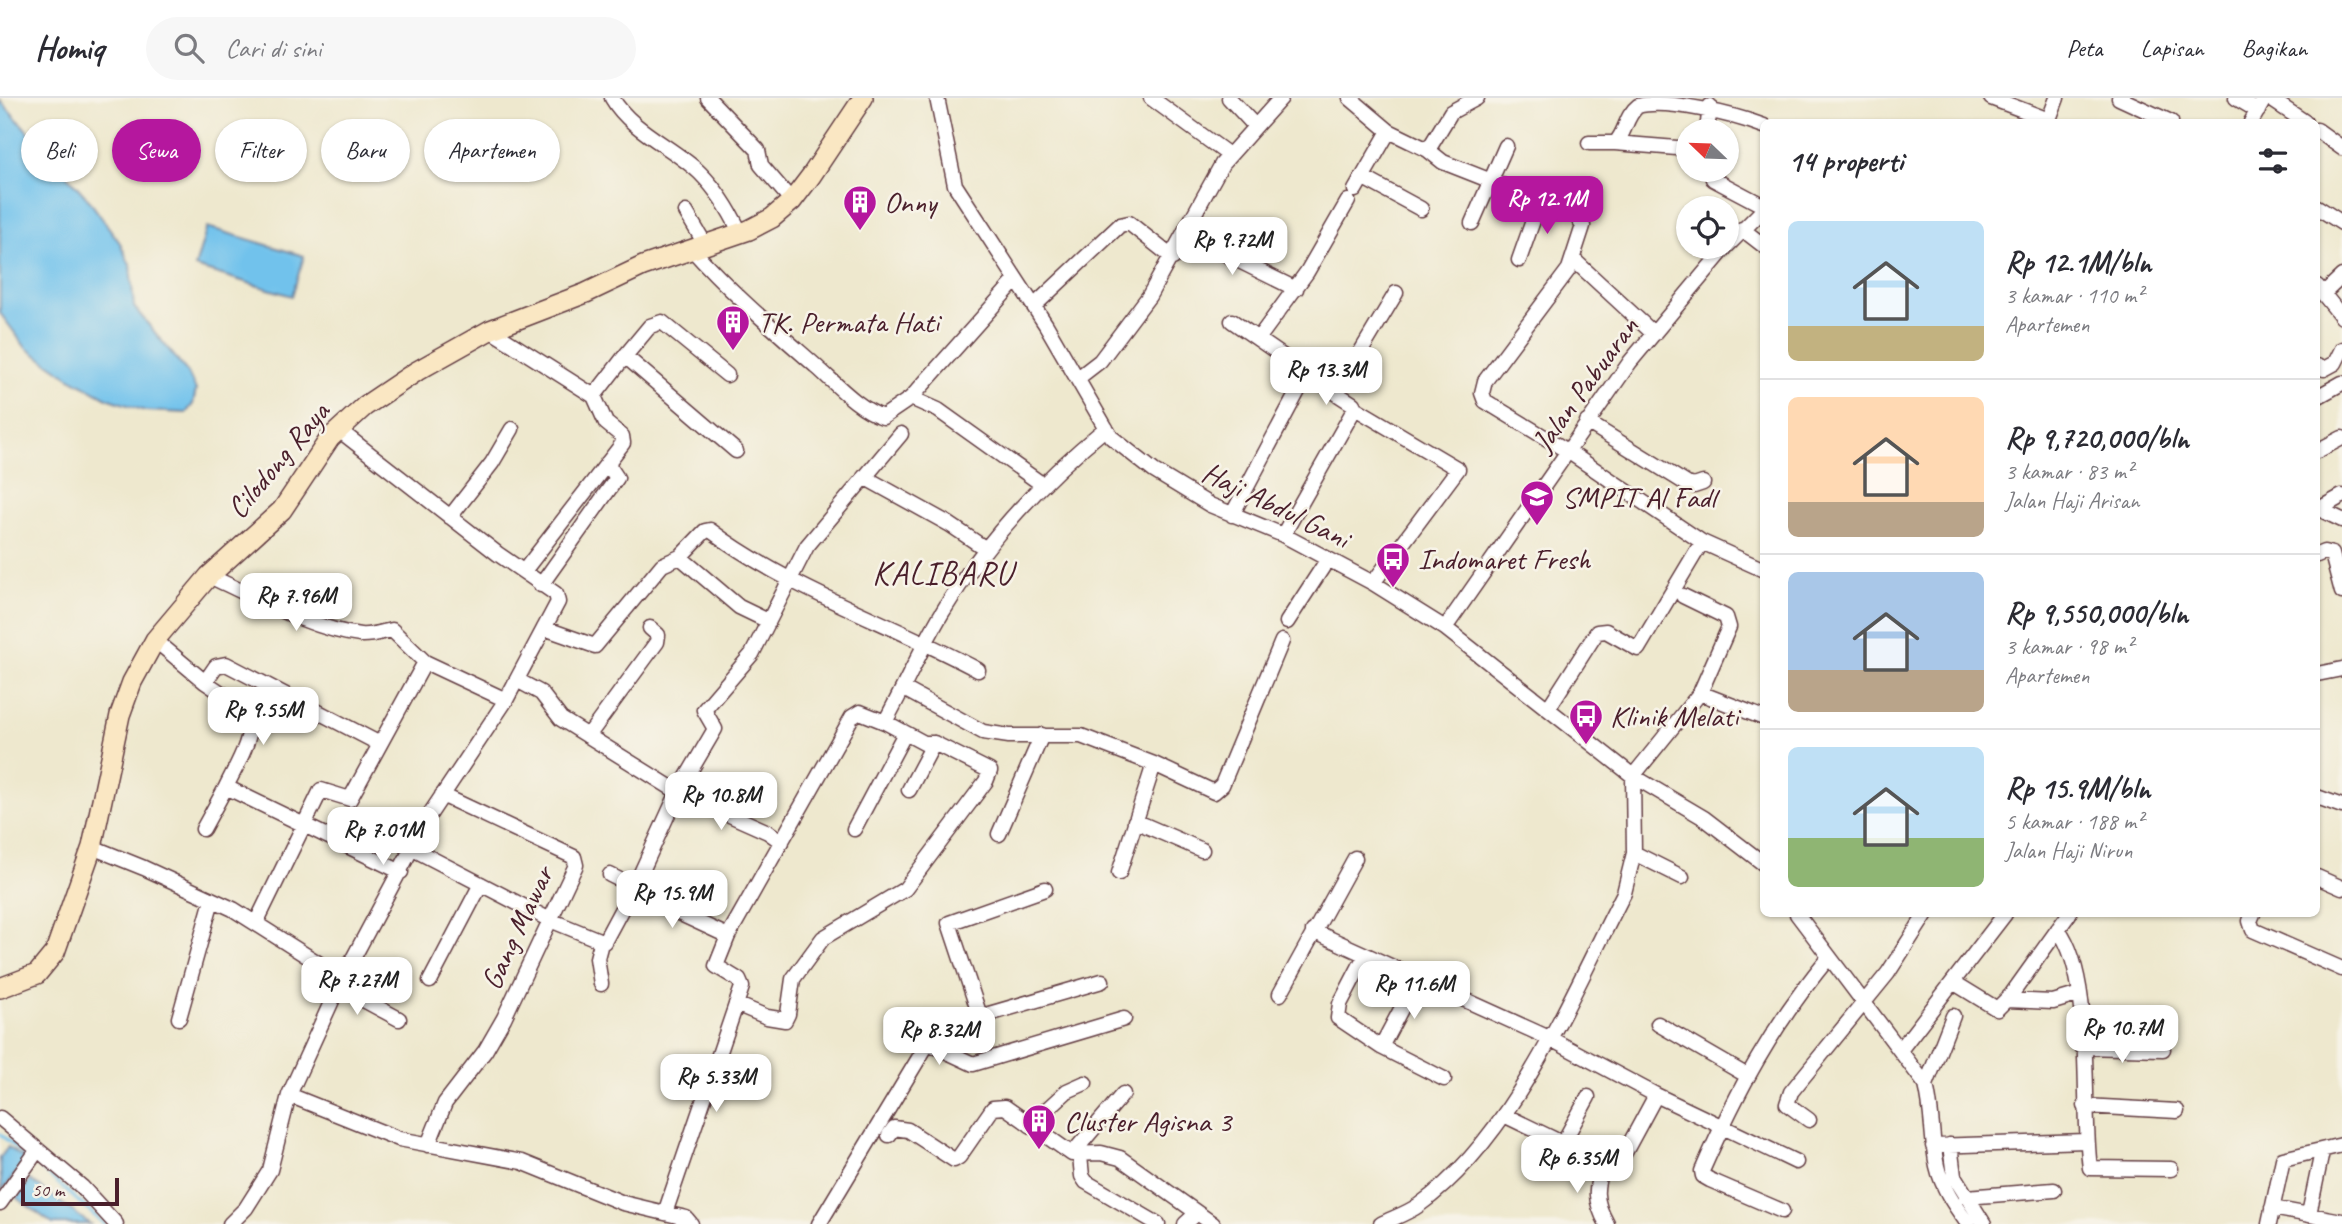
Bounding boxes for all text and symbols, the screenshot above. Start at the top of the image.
search box [146,17,636,80]
text: Homiq [35,27,104,69]
icon: search [170,29,208,67]
text: Cari di sini [226,32,321,65]
text: Peta [2066,33,2103,63]
text: Lapisan [2141,33,2204,63]
text: Bagikan [2242,33,2307,63]
chip: Beli [21,119,98,182]
chip: Sewa [112,119,201,182]
chip: Filter [215,119,307,182]
chip: Baru [321,119,410,182]
chip: Apartemen [424,119,560,182]
north arrow [1676,119,1740,182]
map controls [1676,119,1739,259]
text: 14 properti [1788,142,1903,180]
icon: filters [2254,142,2292,180]
pin: Rp 12.1M [1475,176,1619,236]
building icon: Onny [841,183,879,232]
place label: Onny [884,183,939,221]
text: Rp 12.1M [1507,184,1587,213]
button: locate [1676,196,1739,259]
pin: Rp 9.72M [1160,218,1304,277]
text: Rp 9.72M [1192,225,1272,254]
text: Rp 12.1M/bln [2005,243,2151,281]
icon: home [1844,249,1928,333]
text: 3 kamar · 110 m² [2005,281,2143,310]
building icon: TK. Permata Hati [714,303,752,352]
place label: TK. Permata Hati [758,303,942,341]
street label: Jalan Pabuaran [1522,309,1647,461]
text: Apartemen [2005,310,2089,339]
pin: Rp 13.3M [1254,348,1398,407]
text: Rp 13.3M [1286,355,1366,384]
street label: Cilodong Raya [218,393,339,526]
text: Rp 9,720,000/bln [2005,419,2189,457]
icon: home [1844,425,1928,509]
street label: Haji Abdul Gani [1196,453,1359,558]
text: 3 kamar · 83 m² [2005,457,2133,486]
school or university icon: SMPIT Al Fadl [1518,478,1556,527]
place label: SMPIT Al Fadl [1562,478,1720,516]
text: Jalan Haji Arisan [2005,486,2139,515]
bus stop icon: Indomaret Fresh [1374,540,1412,589]
place label: Indomaret Fresh [1418,540,1592,578]
district label: KALIBARU [872,552,1018,594]
pin: Rp 7.96M [224,574,368,633]
text: Rp 7.96M [256,581,336,610]
text: Rp 9,550,000/bln [2005,594,2188,632]
icon: home [1844,600,1928,684]
text: 3 kamar · 98 m² [2005,632,2133,661]
text: Apartemen [2005,661,2089,690]
pin: Rp 9.55M [191,688,335,747]
text: Rp 9.55M [224,695,302,724]
bus stop icon: Klinik Melati [1567,697,1605,746]
place label: Klinik Melati [1610,697,1742,735]
text: Rp 15.9M/bln [2005,769,2150,807]
pin: Rp 10.8M [649,772,793,832]
icon: home [1844,775,1928,859]
text: Rp 10.8M [681,780,761,809]
text: 5 kamar · 188 m² [2005,807,2143,836]
pin: Rp 7.01M [311,808,455,867]
text: Rp 7.01M [343,815,423,844]
text: Jalan Haji Nirun [2005,836,2132,865]
street label: Gang Mawar [472,858,563,996]
pin: Rp 15.9M [600,870,744,930]
text: Rp 15.9M [633,878,711,907]
pin: Rp 7.27M [285,958,429,1017]
pin: Rp 11.6M [1342,962,1486,1021]
text: Rp 7.27M [317,965,397,994]
text: Rp 11.6M [1374,969,1454,998]
pin: Rp 10.7M [2050,1006,2194,1065]
pin: Rp 8.32M [867,1007,1011,1067]
text: Rp 10.7M [2082,1013,2162,1042]
text: Rp 8.32M [899,1015,979,1044]
pin: Rp 5.33M [644,1054,788,1114]
text: Rp 5.33M [676,1062,756,1091]
building icon: Cluster Agisna 3 [1020,1102,1058,1151]
place label: Cluster Agisna 3 [1064,1102,1234,1140]
pin: Rp 6.35M [1505,1136,1649,1195]
text: Rp 6.35M [1537,1143,1617,1172]
scale bar [21,1175,119,1207]
text: 50 m [32,1178,64,1202]

